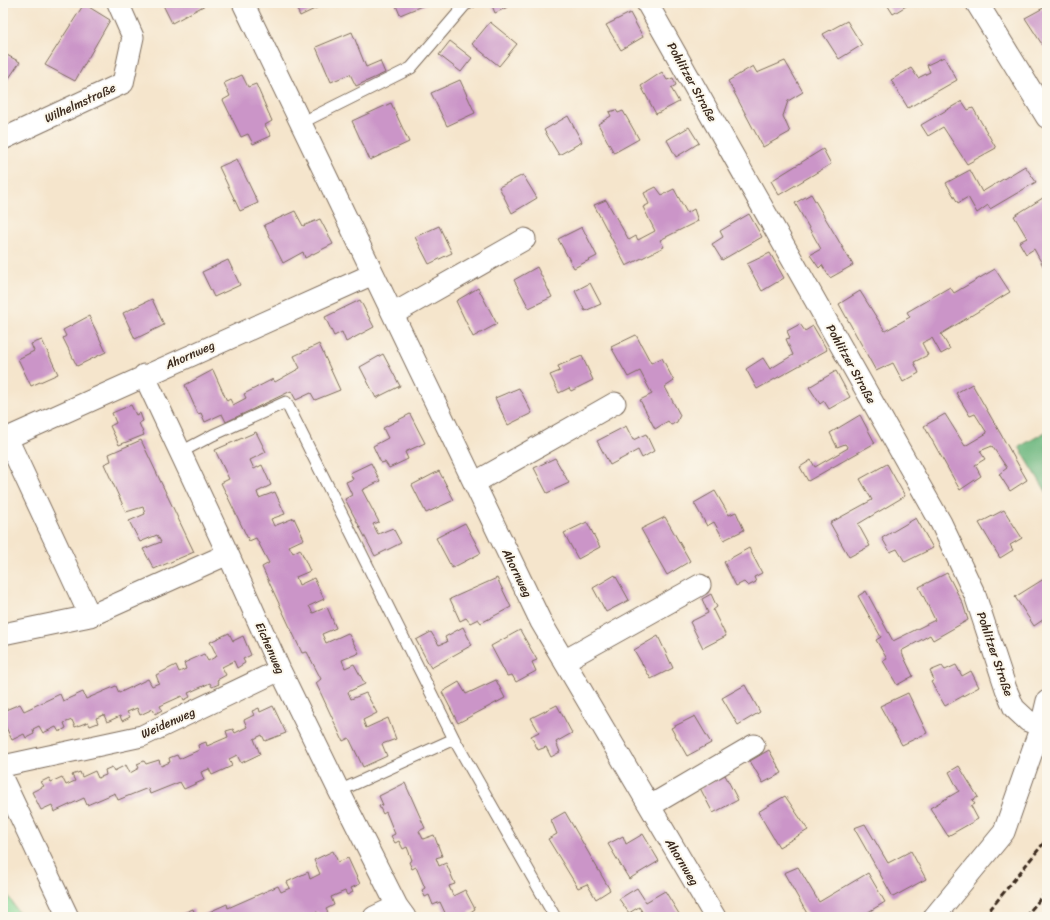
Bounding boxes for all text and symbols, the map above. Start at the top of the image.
street label: Pohlitzer Straße [661,38,723,126]
street label: Wilhelmstraße [41,77,119,129]
street label: Pohlitzer Straße [820,320,882,408]
street label: Ahornweg [161,334,218,376]
street label: Ahornweg [495,544,538,601]
street label: Pohlitzer Straße [970,609,1020,699]
street label: Eichenweg [249,618,291,678]
street label: Weidenweg [137,701,199,745]
street label: Ahornweg [659,833,705,890]

